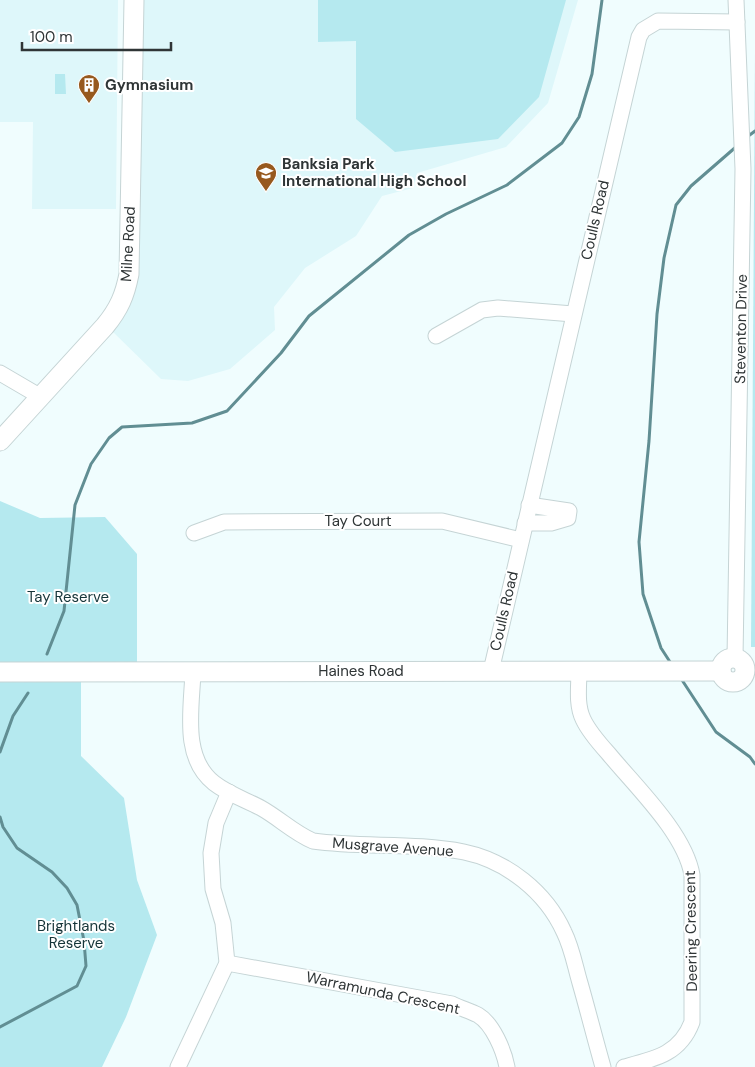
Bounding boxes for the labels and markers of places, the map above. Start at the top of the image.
building icon: Gymnasium [77,73,101,104]
place label: Gymnasium [105,75,193,95]
place label: Banksia Park International High School [282,154,466,191]
school or university icon: Banksia Park International High School [254,161,278,192]

